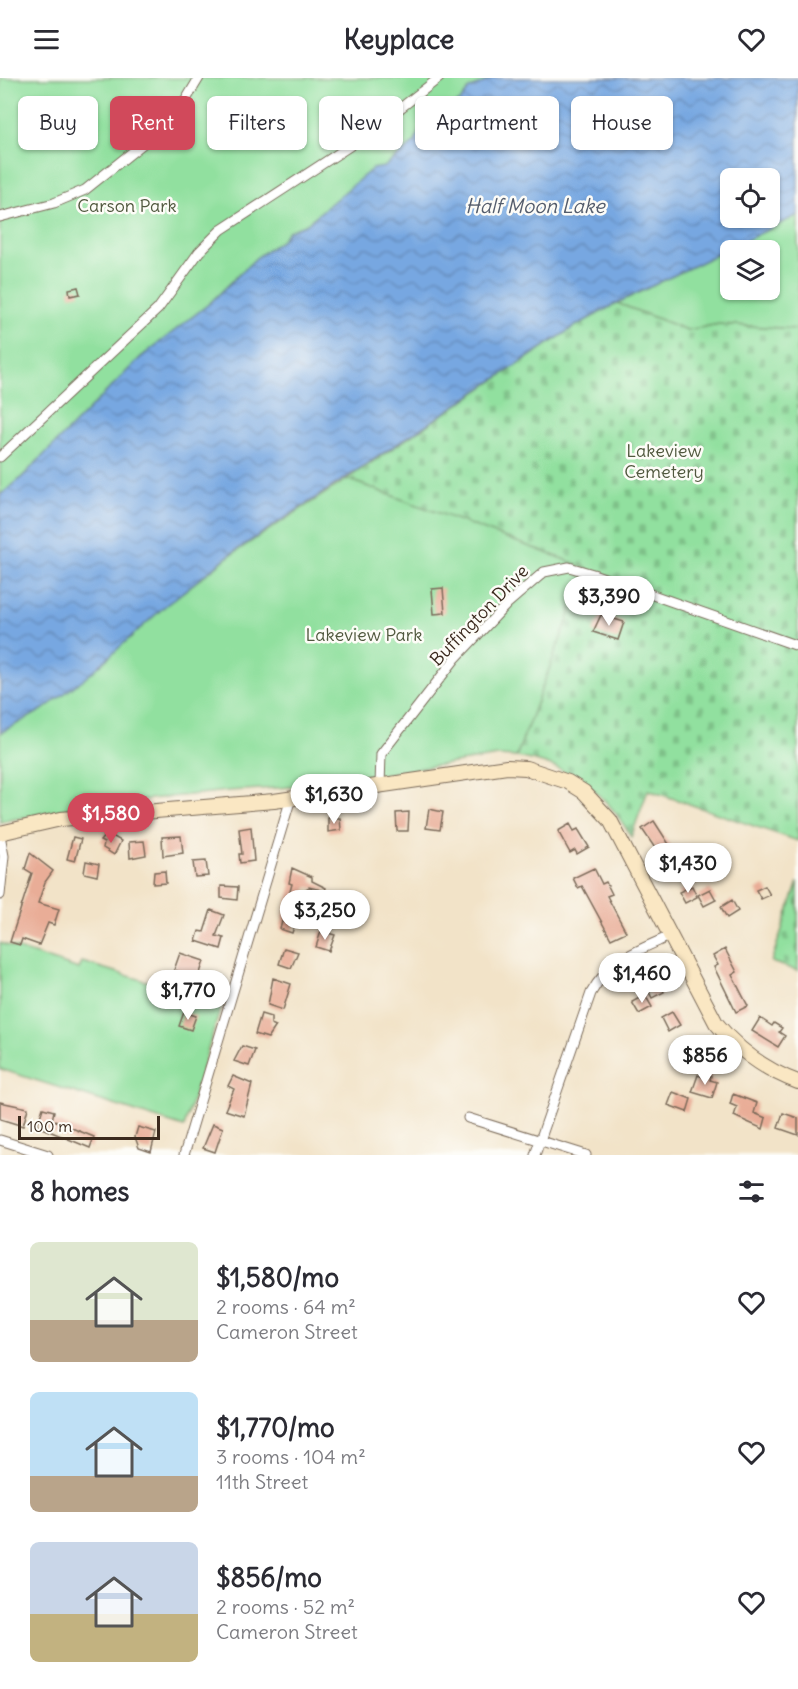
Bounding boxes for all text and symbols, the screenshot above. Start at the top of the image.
text: Keyplace [344,22,454,56]
icon: menu [30,23,63,56]
icon: heart [735,23,768,56]
chip: Buy [18,96,98,150]
chip: Rent [110,96,195,150]
chip: Filters [207,96,307,150]
chip: New [319,96,403,150]
chip: Apartment [415,96,559,150]
chip: House [571,96,673,150]
map controls [720,168,780,300]
button: locate [720,168,780,228]
water label: Half Moon Lake [465,193,606,218]
park label: Carson Park [77,194,177,217]
button: layers [720,240,780,300]
park label: Lakeview Cemetery [624,439,704,483]
street label: Buffington Drive [425,560,533,670]
pin: $3,390 [560,576,658,627]
text: $3,390 [578,583,640,608]
park label: Lakeview Park [306,623,422,646]
pin: $1,630 [285,774,383,825]
text: $1,630 [305,781,363,806]
pin: $1,580 [62,793,160,844]
text: $1,580 [81,800,141,825]
pin: $1,430 [639,843,737,894]
text: $1,430 [659,850,717,875]
pin: $3,250 [276,890,374,941]
text: $3,250 [294,897,356,922]
pin: $1,460 [593,953,691,1004]
text: $1,460 [613,960,671,985]
pin: $1,770 [139,970,237,1021]
text: $1,770 [160,977,216,1002]
pin: $856 [669,1035,741,1086]
text: $856 [682,1042,728,1067]
scale bar [18,1113,160,1140]
text: 100 m [27,1116,72,1136]
text: 8 homes [30,1175,129,1208]
icon: filters [735,1175,768,1208]
text: $1,580/mo [216,1261,339,1294]
icon: home [78,1266,150,1338]
icon: heart [735,1286,768,1319]
text: 2 rooms · 64 m² [216,1294,356,1319]
text: Cameron Street [216,1319,358,1344]
text: $1,770/mo [216,1411,335,1444]
icon: home [78,1416,150,1488]
icon: heart [735,1436,768,1469]
text: 3 rooms · 104 m² [216,1444,366,1469]
text: 11th Street [216,1469,308,1494]
text: $856/mo [216,1561,322,1594]
icon: home [78,1566,150,1638]
icon: heart [735,1586,768,1619]
text: 2 rooms · 52 m² [216,1594,355,1619]
text: Cameron Street [216,1619,358,1644]

